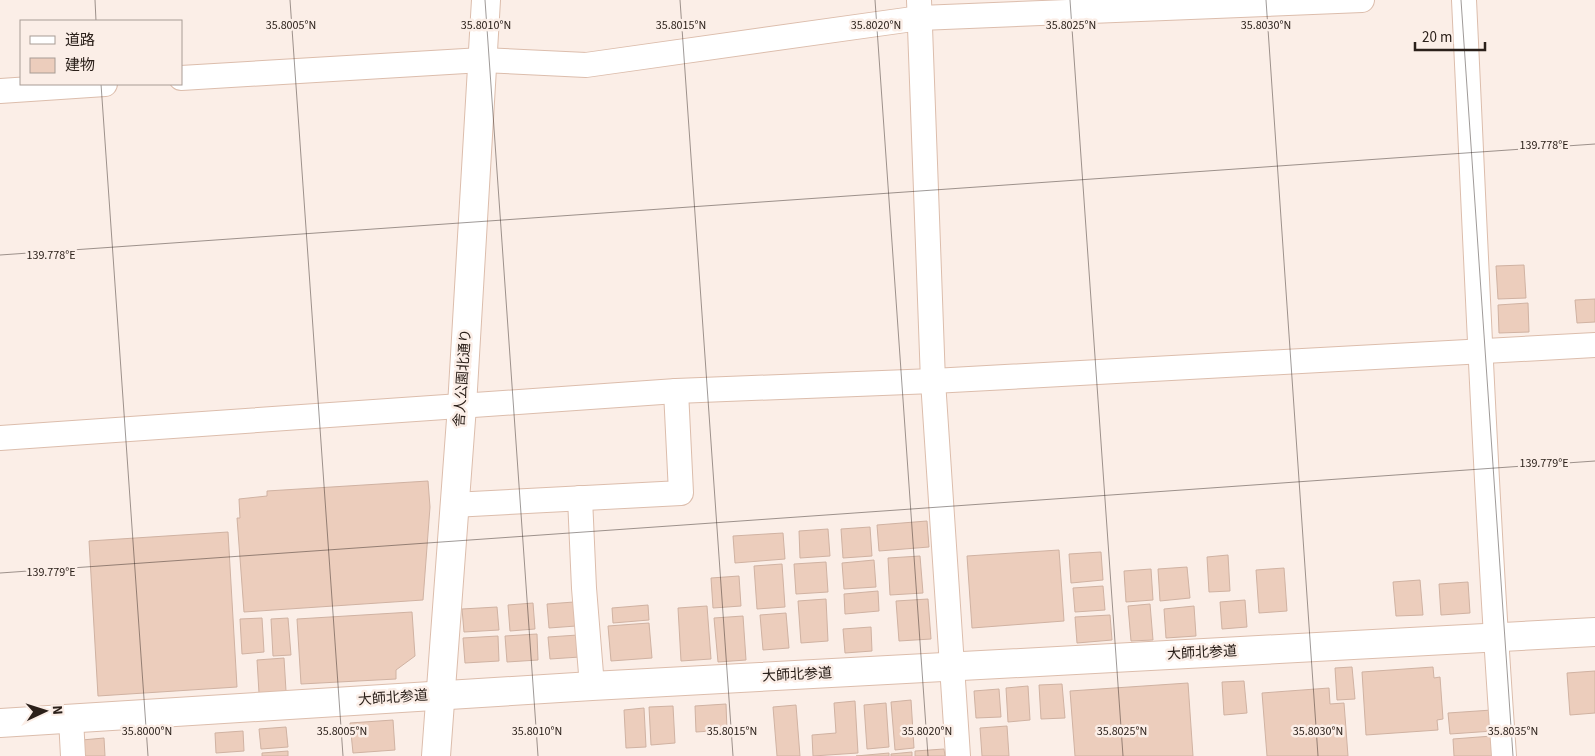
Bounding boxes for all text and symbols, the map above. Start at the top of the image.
text: 35.8005°N [266,17,316,34]
text: 35.8010°N [461,17,511,34]
text: 35.8015°N [656,17,706,34]
text: 35.8020°N [851,17,901,34]
text: 35.8025°N [1046,17,1096,34]
text: 35.8030°N [1241,17,1291,34]
legend [20,20,182,85]
scale bar [1415,20,1485,52]
text: 20 m [1422,27,1452,48]
text: 道路 [65,30,95,51]
text: 建物 [65,55,95,76]
text: 139.778°E [1519,137,1569,154]
text: 139.778°E [26,247,76,264]
street label: 舎人公園北通り [450,328,476,428]
text: 139.779°E [1519,455,1569,472]
text: 139.779°E [26,564,76,581]
street label: 大師北参道 [1167,641,1237,665]
street label: 大師北参道 [762,663,832,687]
north arrow [20,686,70,736]
street label: 大師北参道 [357,686,429,710]
text: N [47,705,67,716]
text: 35.8000°N [122,723,172,740]
text: 35.8005°N [317,723,367,740]
text: 35.8010°N [512,723,562,740]
text: 35.8015°N [707,723,757,740]
text: 35.8020°N [902,723,952,740]
text: 35.8025°N [1097,723,1147,740]
text: 35.8030°N [1293,723,1343,740]
text: 35.8035°N [1488,723,1538,740]

